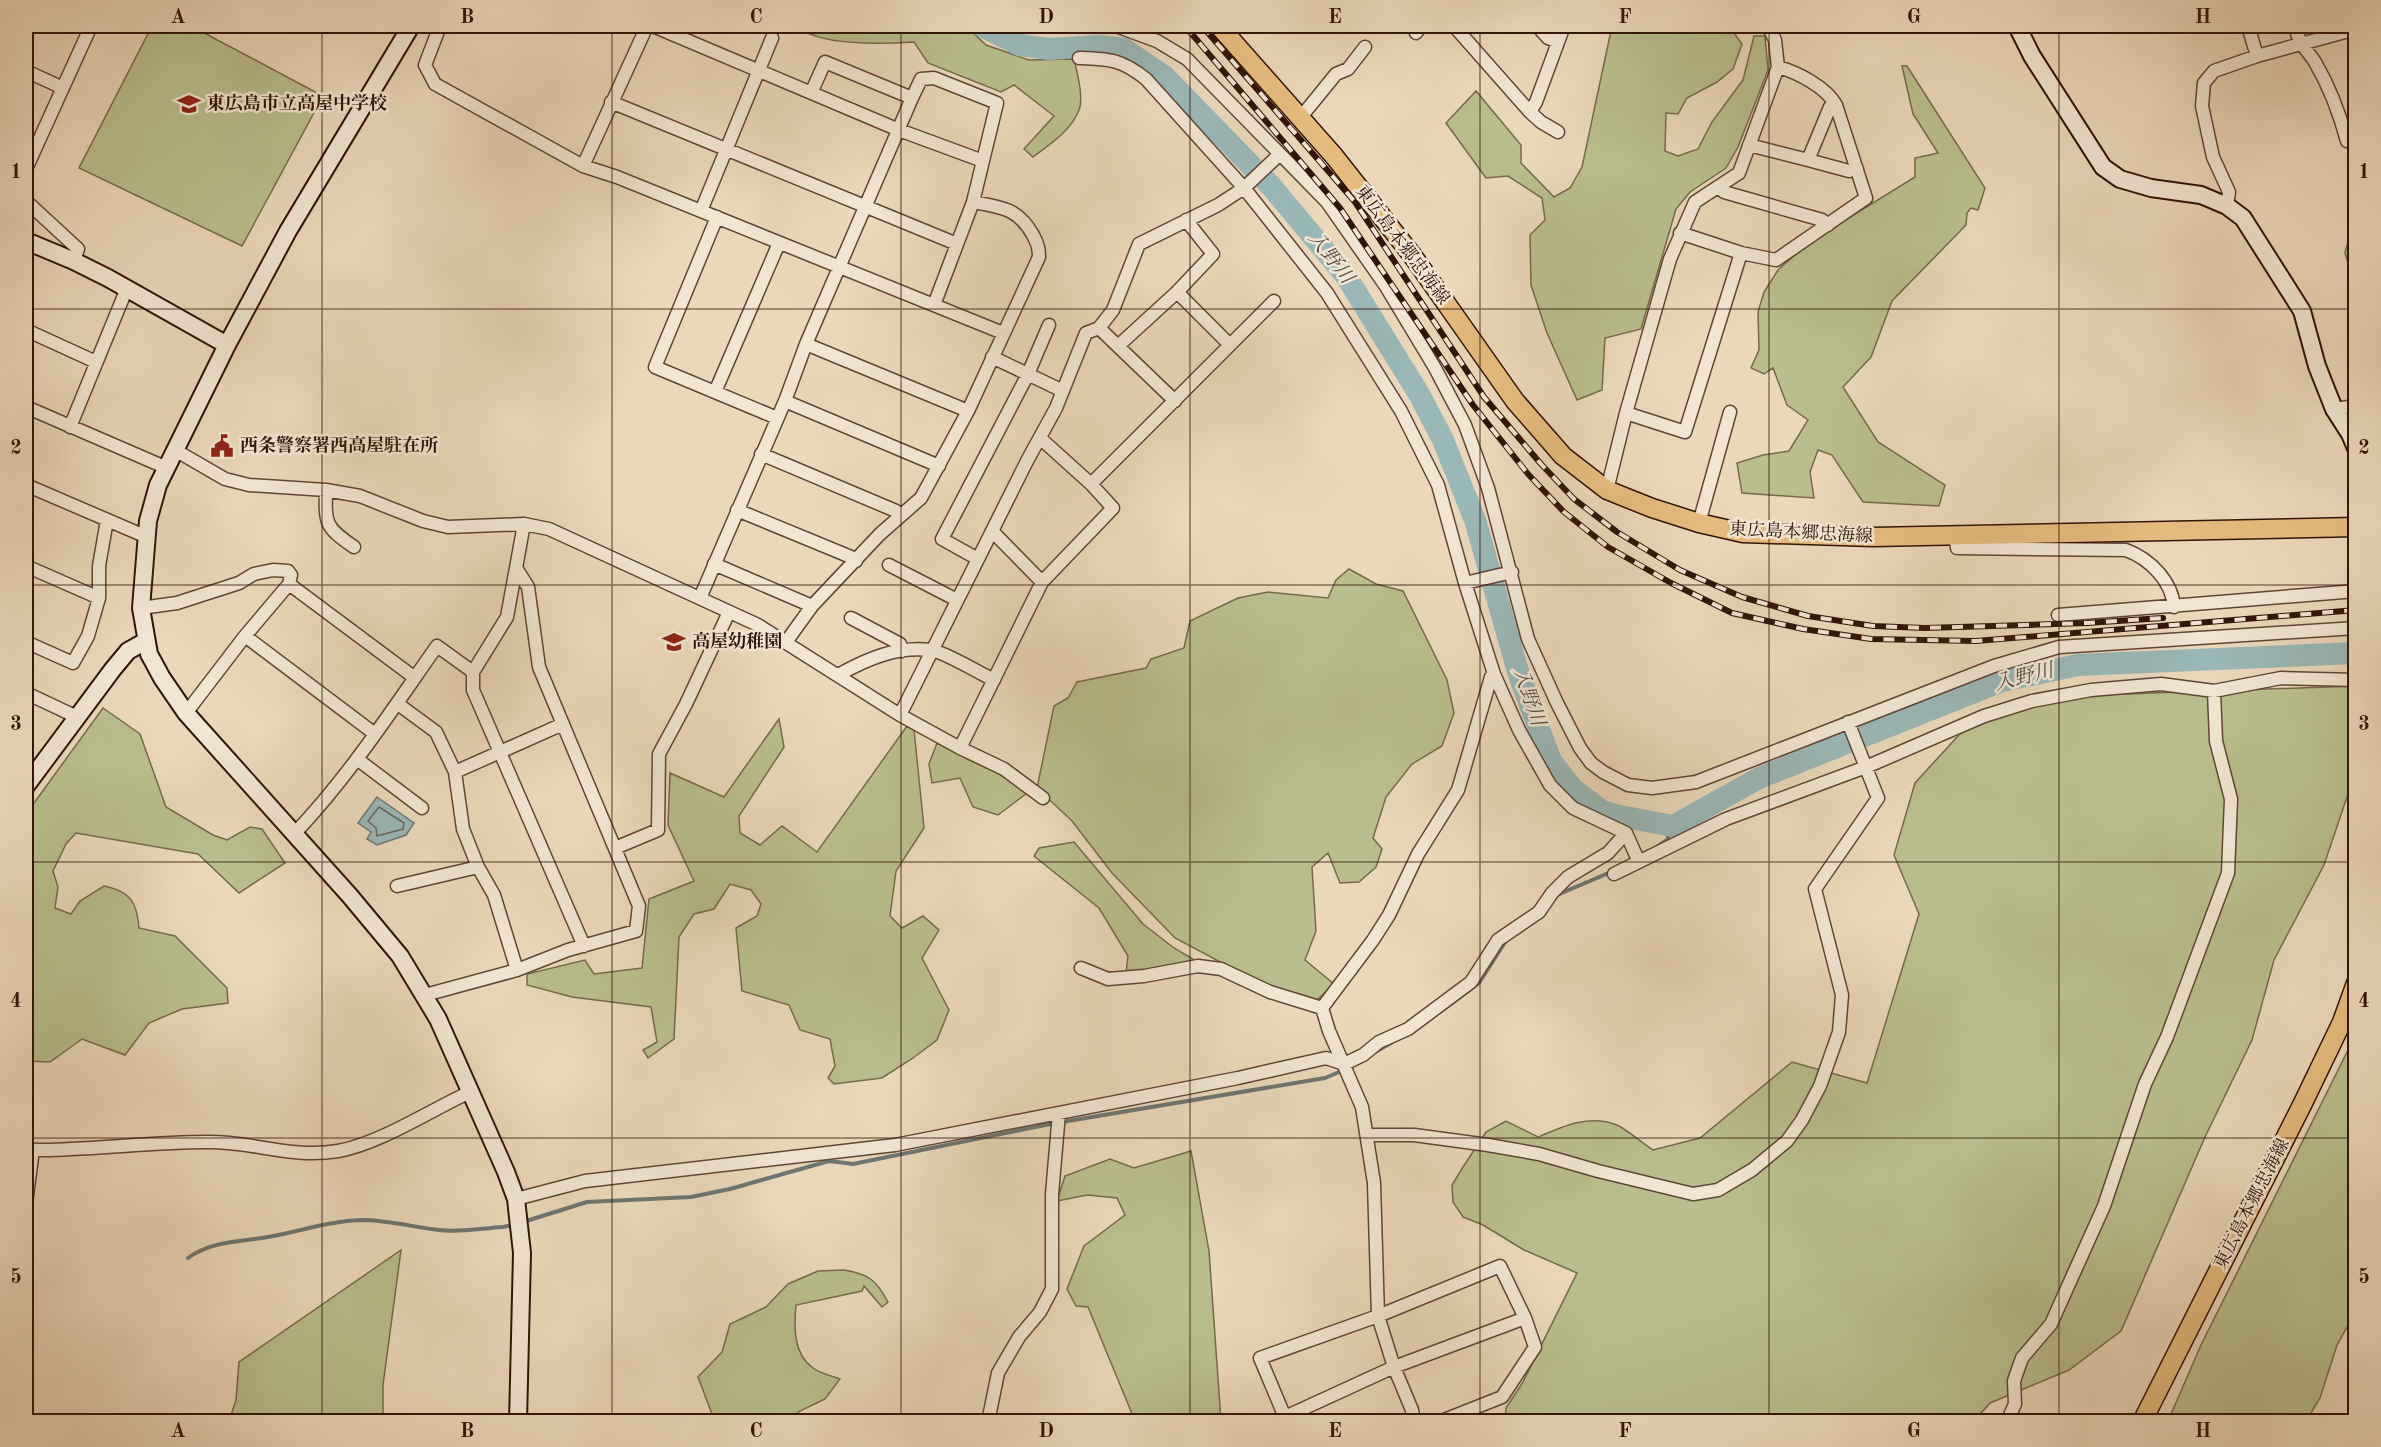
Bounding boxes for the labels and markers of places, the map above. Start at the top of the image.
school or university icon: 東広島市立高屋中学校 [176,91,202,117]
place label: 東広島市立高屋中学校 [207,93,387,113]
public building icon: 西条警察署西高屋駐在所 [209,433,235,459]
place label: 西条警察署西高屋駐在所 [240,435,438,455]
school or university icon: 高屋幼稚園 [661,629,687,655]
place label: 高屋幼稚園 [692,631,782,651]

